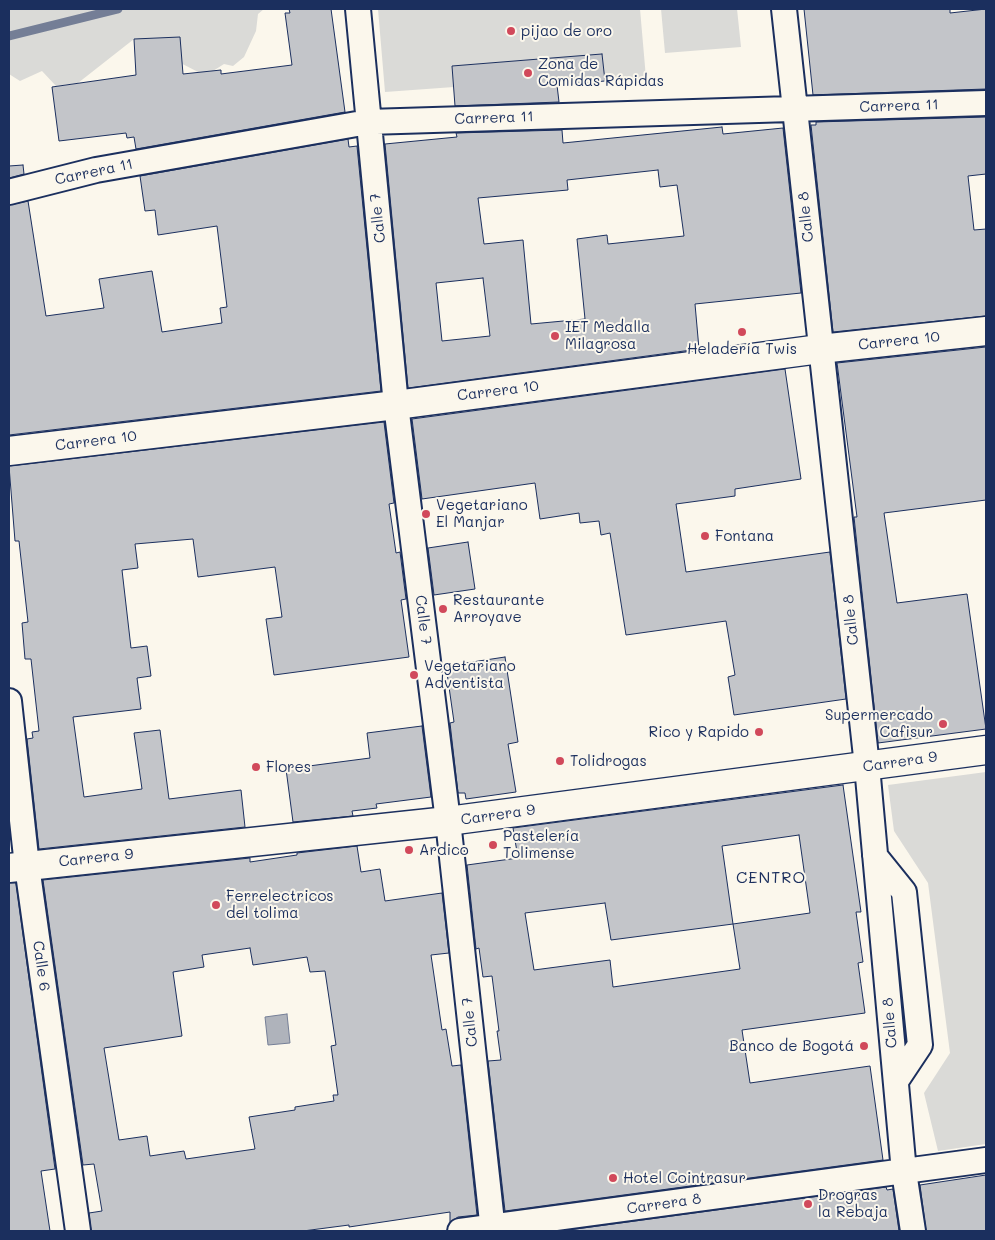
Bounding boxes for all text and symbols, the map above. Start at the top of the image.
place label: pijao de oro [521,22,612,40]
marker: pijao de oro [505,25,517,37]
place label: Zona de Comidas Rápidas [538,55,664,90]
marker: Zona de Comidas Rápidas [522,67,534,79]
street label: Carrera 11 [859,96,939,116]
street label: Carrera 11 [454,108,534,128]
street label: Carrera 11 [53,155,135,189]
street label: Calle 8 [794,191,818,243]
street label: Calle 7 [366,192,390,244]
place label: IET Medalla Milagrosa [565,318,650,353]
marker: Heladería Twis [736,326,748,338]
street label: Carrera 10 [857,328,941,354]
marker: IET Medalla Milagrosa [549,330,561,342]
place label: Heladería Twis [687,340,797,358]
street label: Carrera 10 [456,377,540,405]
street label: Carrera 10 [54,427,138,455]
place label: Vegetariano El Manjar [436,496,528,531]
marker: Vegetariano El Manjar [420,508,432,520]
place label: Fontana [715,527,774,545]
marker: Fontana [699,530,711,542]
place label: Restaurante Arroyave [453,591,544,626]
street label: Calle 7 [411,594,435,646]
street label: Calle 8 [839,594,863,646]
marker: Restaurante Arroyave [437,603,449,615]
place label: Vegetariano Adventista [424,657,516,692]
marker: Vegetariano Adventista [408,669,420,681]
place label: Supermercado Cafisur [825,706,933,741]
marker: Supermercado Cafisur [937,718,949,730]
place label: Rico y Rapido [648,723,749,741]
marker: Rico y Rapido [753,726,765,738]
street label: Carrera 9 [862,748,938,776]
place label: Tolidrogas [570,752,647,770]
marker: Tolidrogas [554,755,566,767]
place label: Flores [266,758,311,776]
marker: Flores [250,761,262,773]
street label: Carrera 9 [460,801,536,829]
place label: Pastelería Tolimense [503,827,579,862]
marker: Pastelería Tolimense [487,839,499,851]
place label: Ardico [419,841,469,859]
marker: Ardico [403,844,415,856]
street label: Carrera 9 [58,845,134,871]
district label: CENTRO [735,868,807,888]
place label: Ferrelectricos del tolima [226,887,334,922]
marker: Ferrelectricos del tolima [210,899,222,911]
street label: Calle 6 [29,940,53,992]
street label: Calle 7 [458,996,482,1048]
street label: Calle 8 [879,997,901,1049]
place label: Banco de Bogotá [729,1037,854,1055]
marker: Banco de Bogotá [858,1040,870,1052]
place label: Hotel Cointrasur [623,1169,746,1187]
marker: Hotel Cointrasur [607,1172,619,1184]
place label: Drogras la Rebaja [818,1186,888,1221]
street label: Carrera 8 [626,1190,702,1218]
marker: Drogras la Rebaja [802,1198,814,1210]

